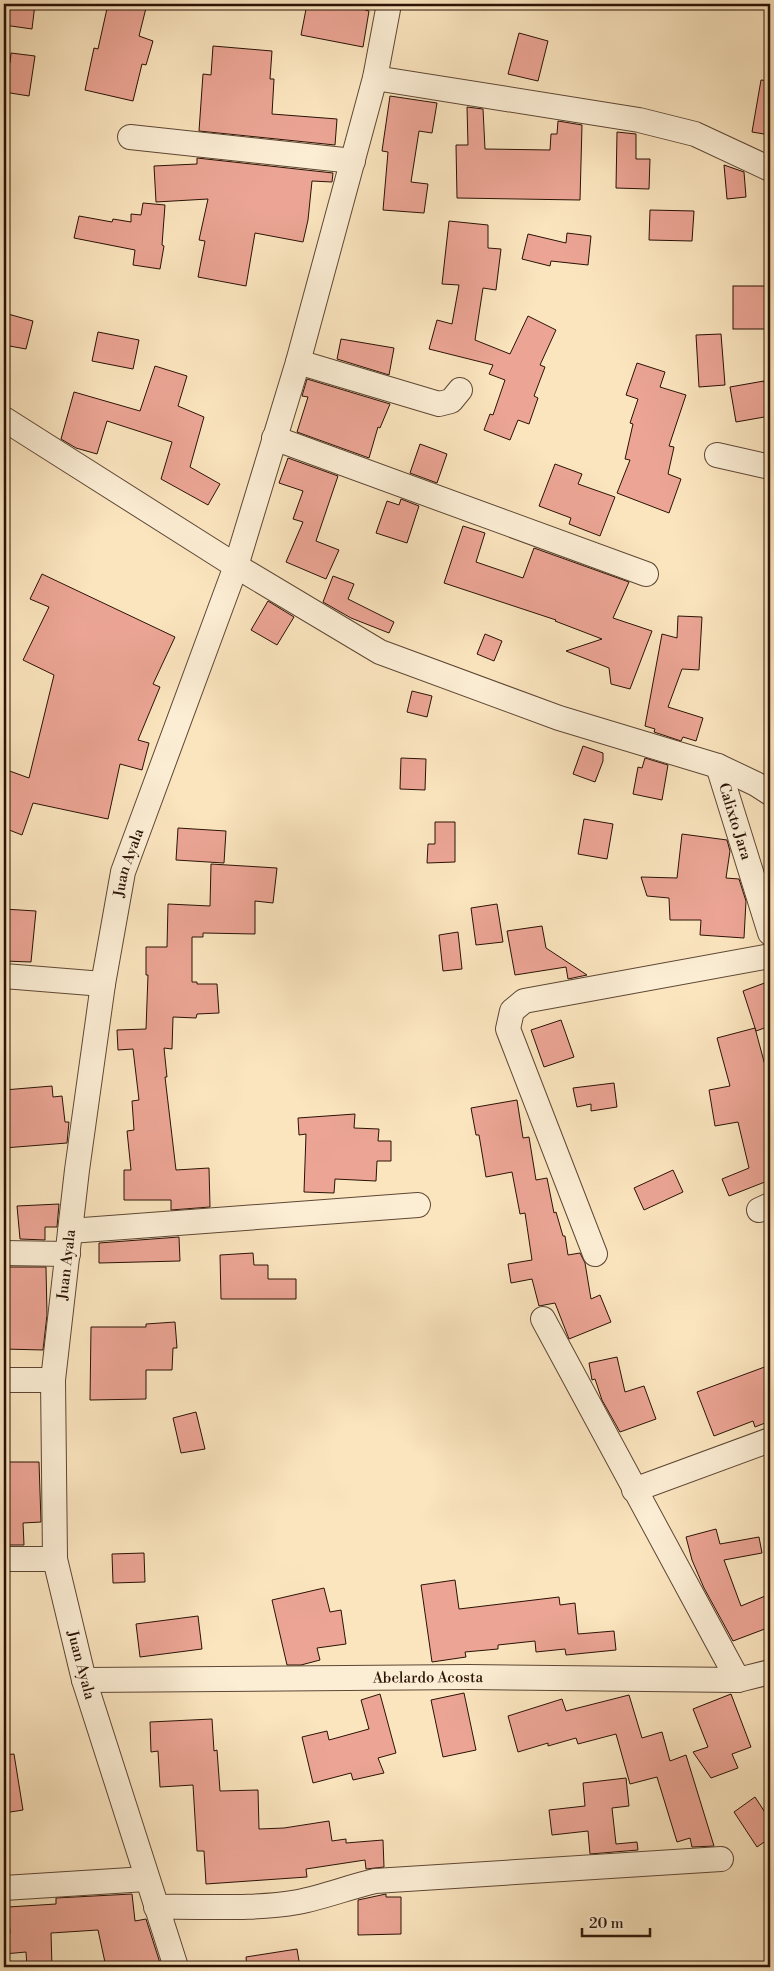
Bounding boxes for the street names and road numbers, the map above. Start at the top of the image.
street label: Calixto Jara [714,781,756,863]
street label: Juan Ayala [109,825,148,900]
street label: Juan Ayala [53,1228,80,1302]
street label: Juan Ayala [62,1627,99,1702]
street label: Abelardo Acosta [372,1667,484,1687]

